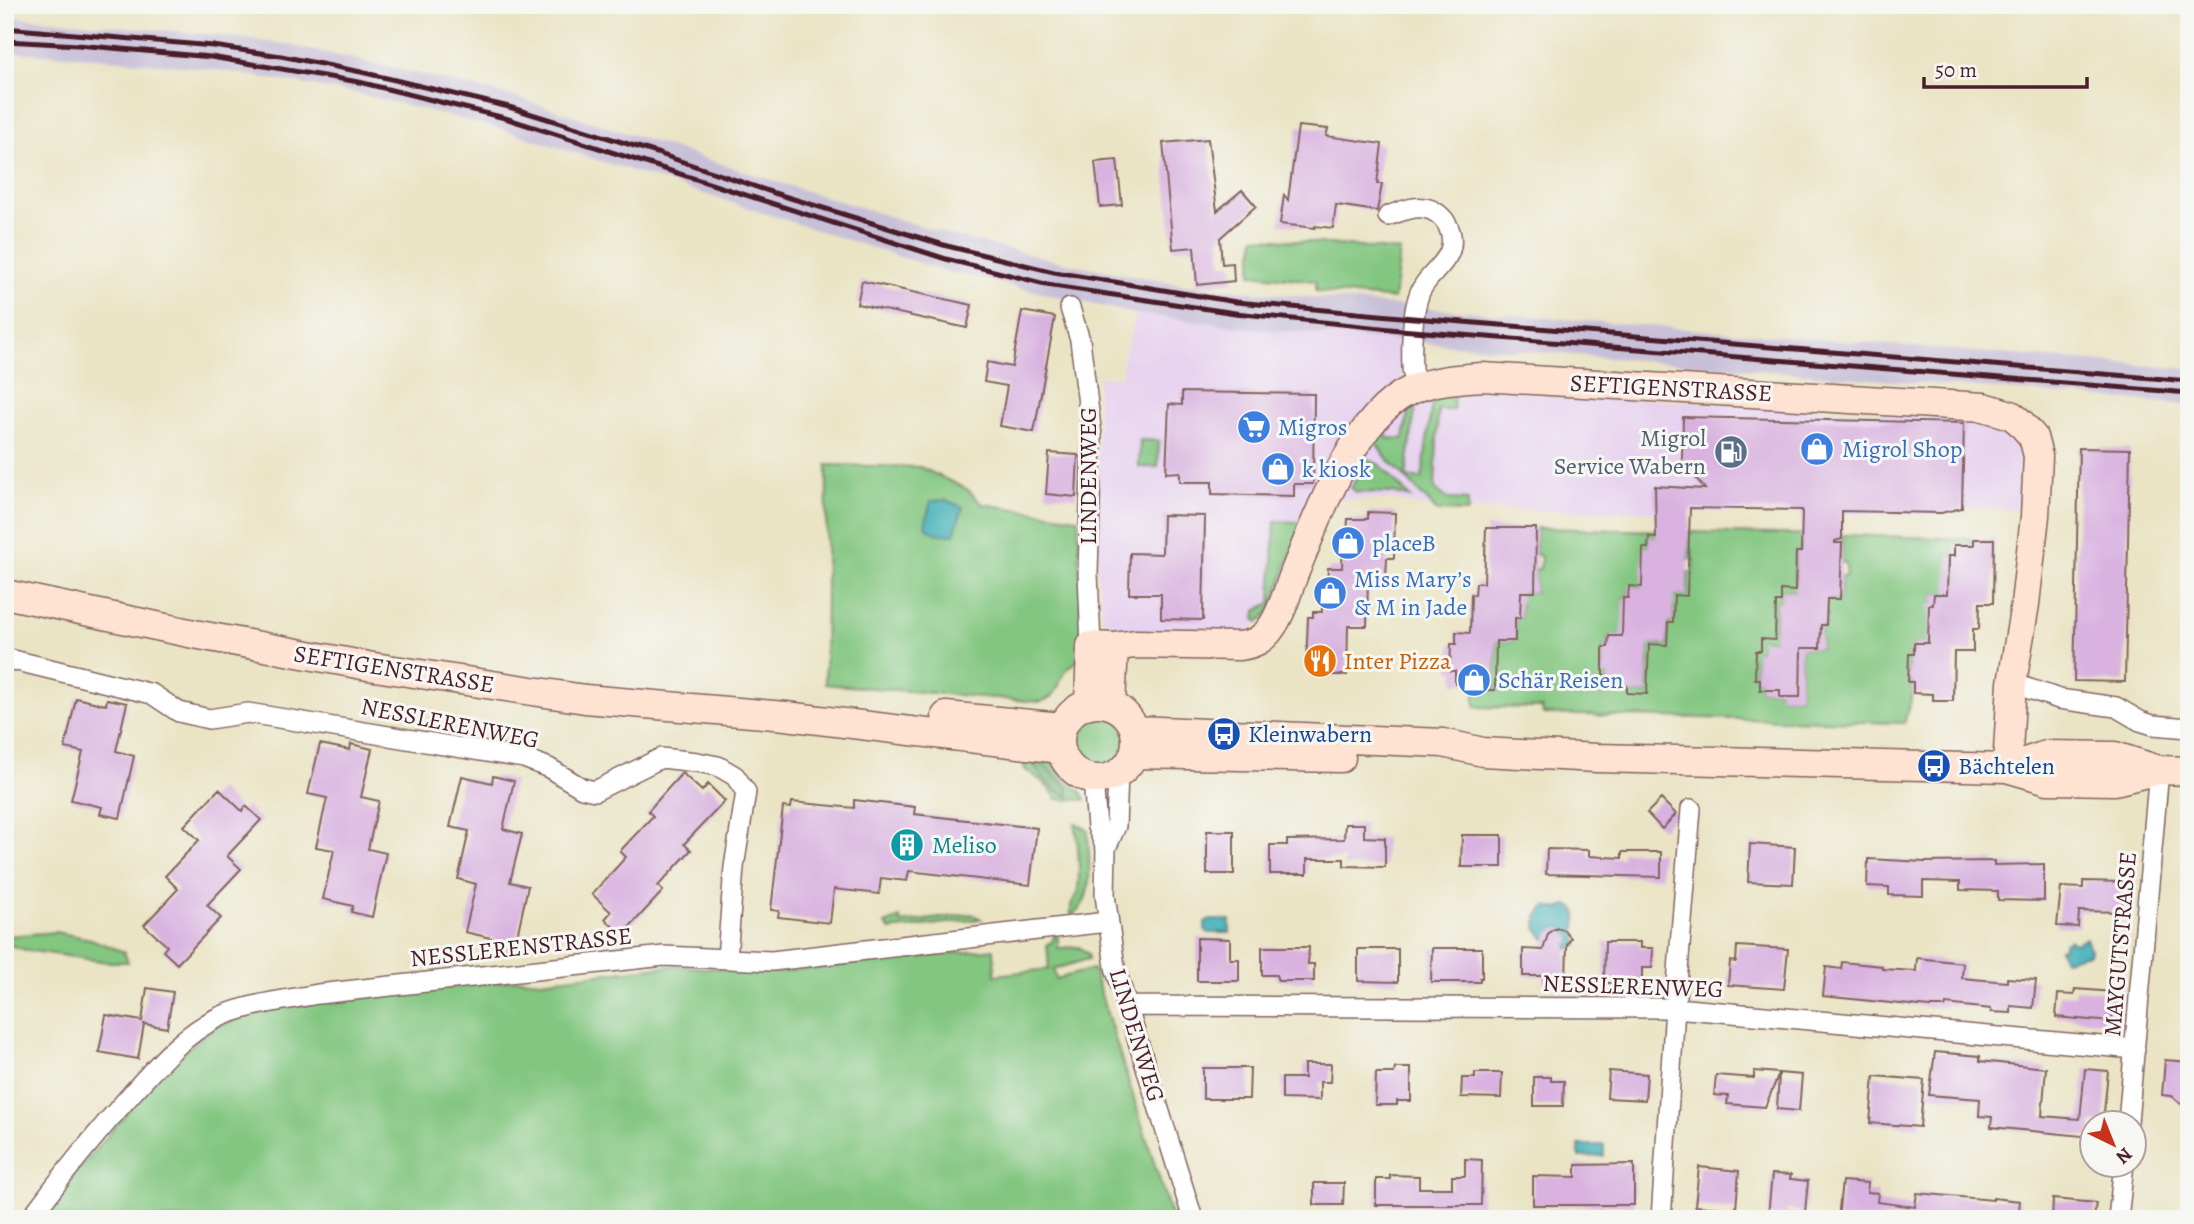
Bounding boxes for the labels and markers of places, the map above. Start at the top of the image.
supermarket icon: Migros [1235,408,1273,446]
place label: Migros [1278,411,1347,443]
place label: Migrol Service Wabern [1554,422,1706,482]
shop icon: Migrol Shop [1798,430,1836,468]
fuel station icon: Migrol Service Wabern [1712,433,1750,471]
place label: Migrol Shop [1842,433,1962,465]
shop icon: k kiosk [1259,450,1297,488]
place label: k kiosk [1302,453,1371,485]
shop icon: placeB [1329,524,1367,562]
place label: placeB [1372,527,1436,559]
place label: Miss Mary’s & M in Jade [1354,563,1472,623]
shop icon: Miss Mary’s & M in Jade [1311,574,1349,612]
restaurant icon: Inter Pizza [1301,642,1339,680]
place label: Inter Pizza [1344,645,1452,677]
shop icon: Schär Reisen [1455,661,1493,699]
place label: Schär Reisen [1498,664,1623,696]
bus stop icon: Kleinwabern [1205,715,1243,753]
place label: Kleinwabern [1248,718,1372,750]
bus stop icon: Bächtelen [1915,747,1953,785]
place label: Bächtelen [1958,750,2055,782]
building icon: Meliso [888,826,926,864]
place label: Meliso [932,829,997,861]

